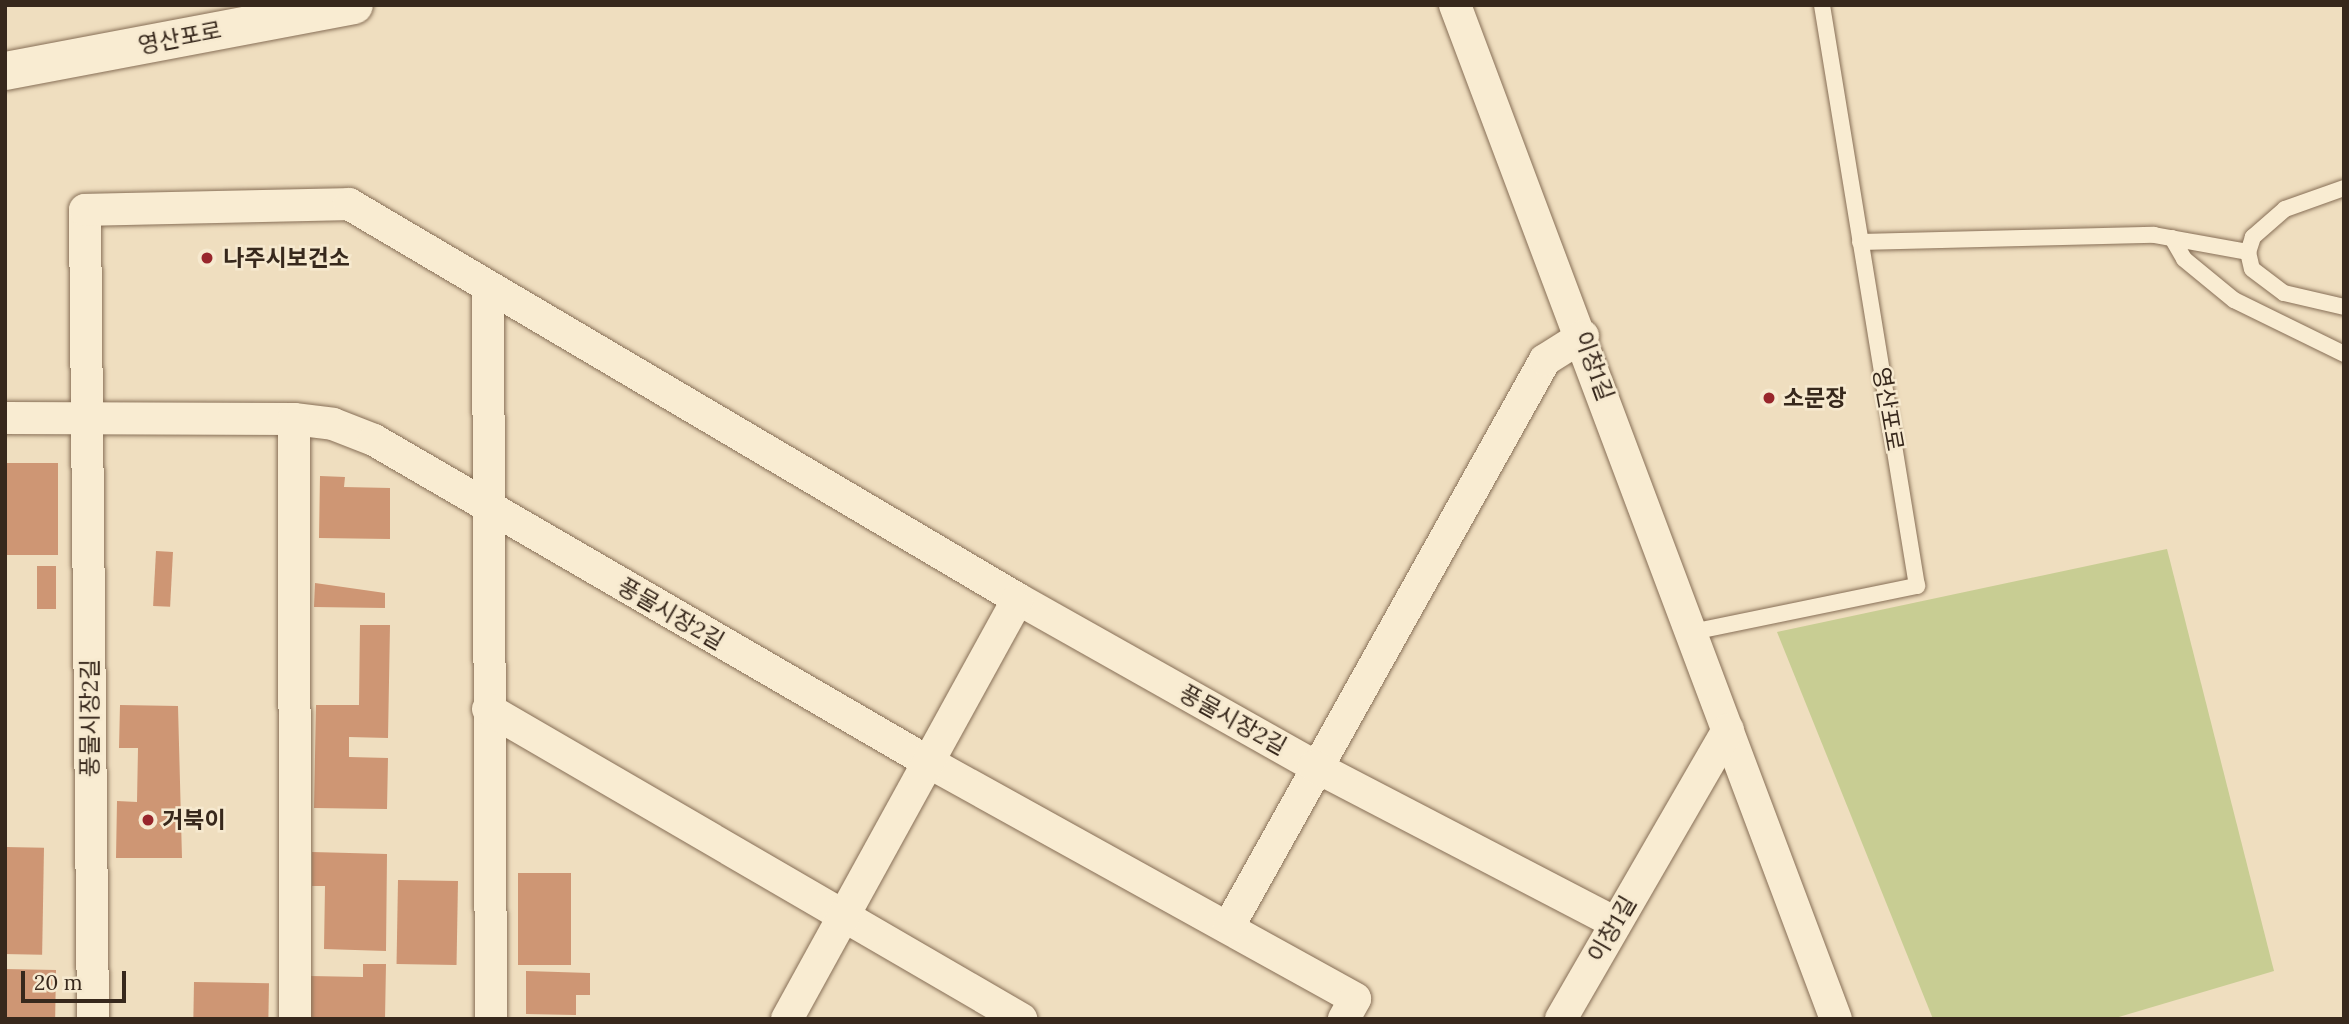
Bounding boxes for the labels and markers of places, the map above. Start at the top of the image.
place label: 나주시보건소 [223,244,350,272]
marker: 나주시보건소 [197,248,217,268]
place label: 소문장 [1783,384,1846,412]
marker: 소문장 [1761,390,1777,406]
place label: 거북이 [162,806,225,834]
marker: 거북이 [140,812,156,828]

